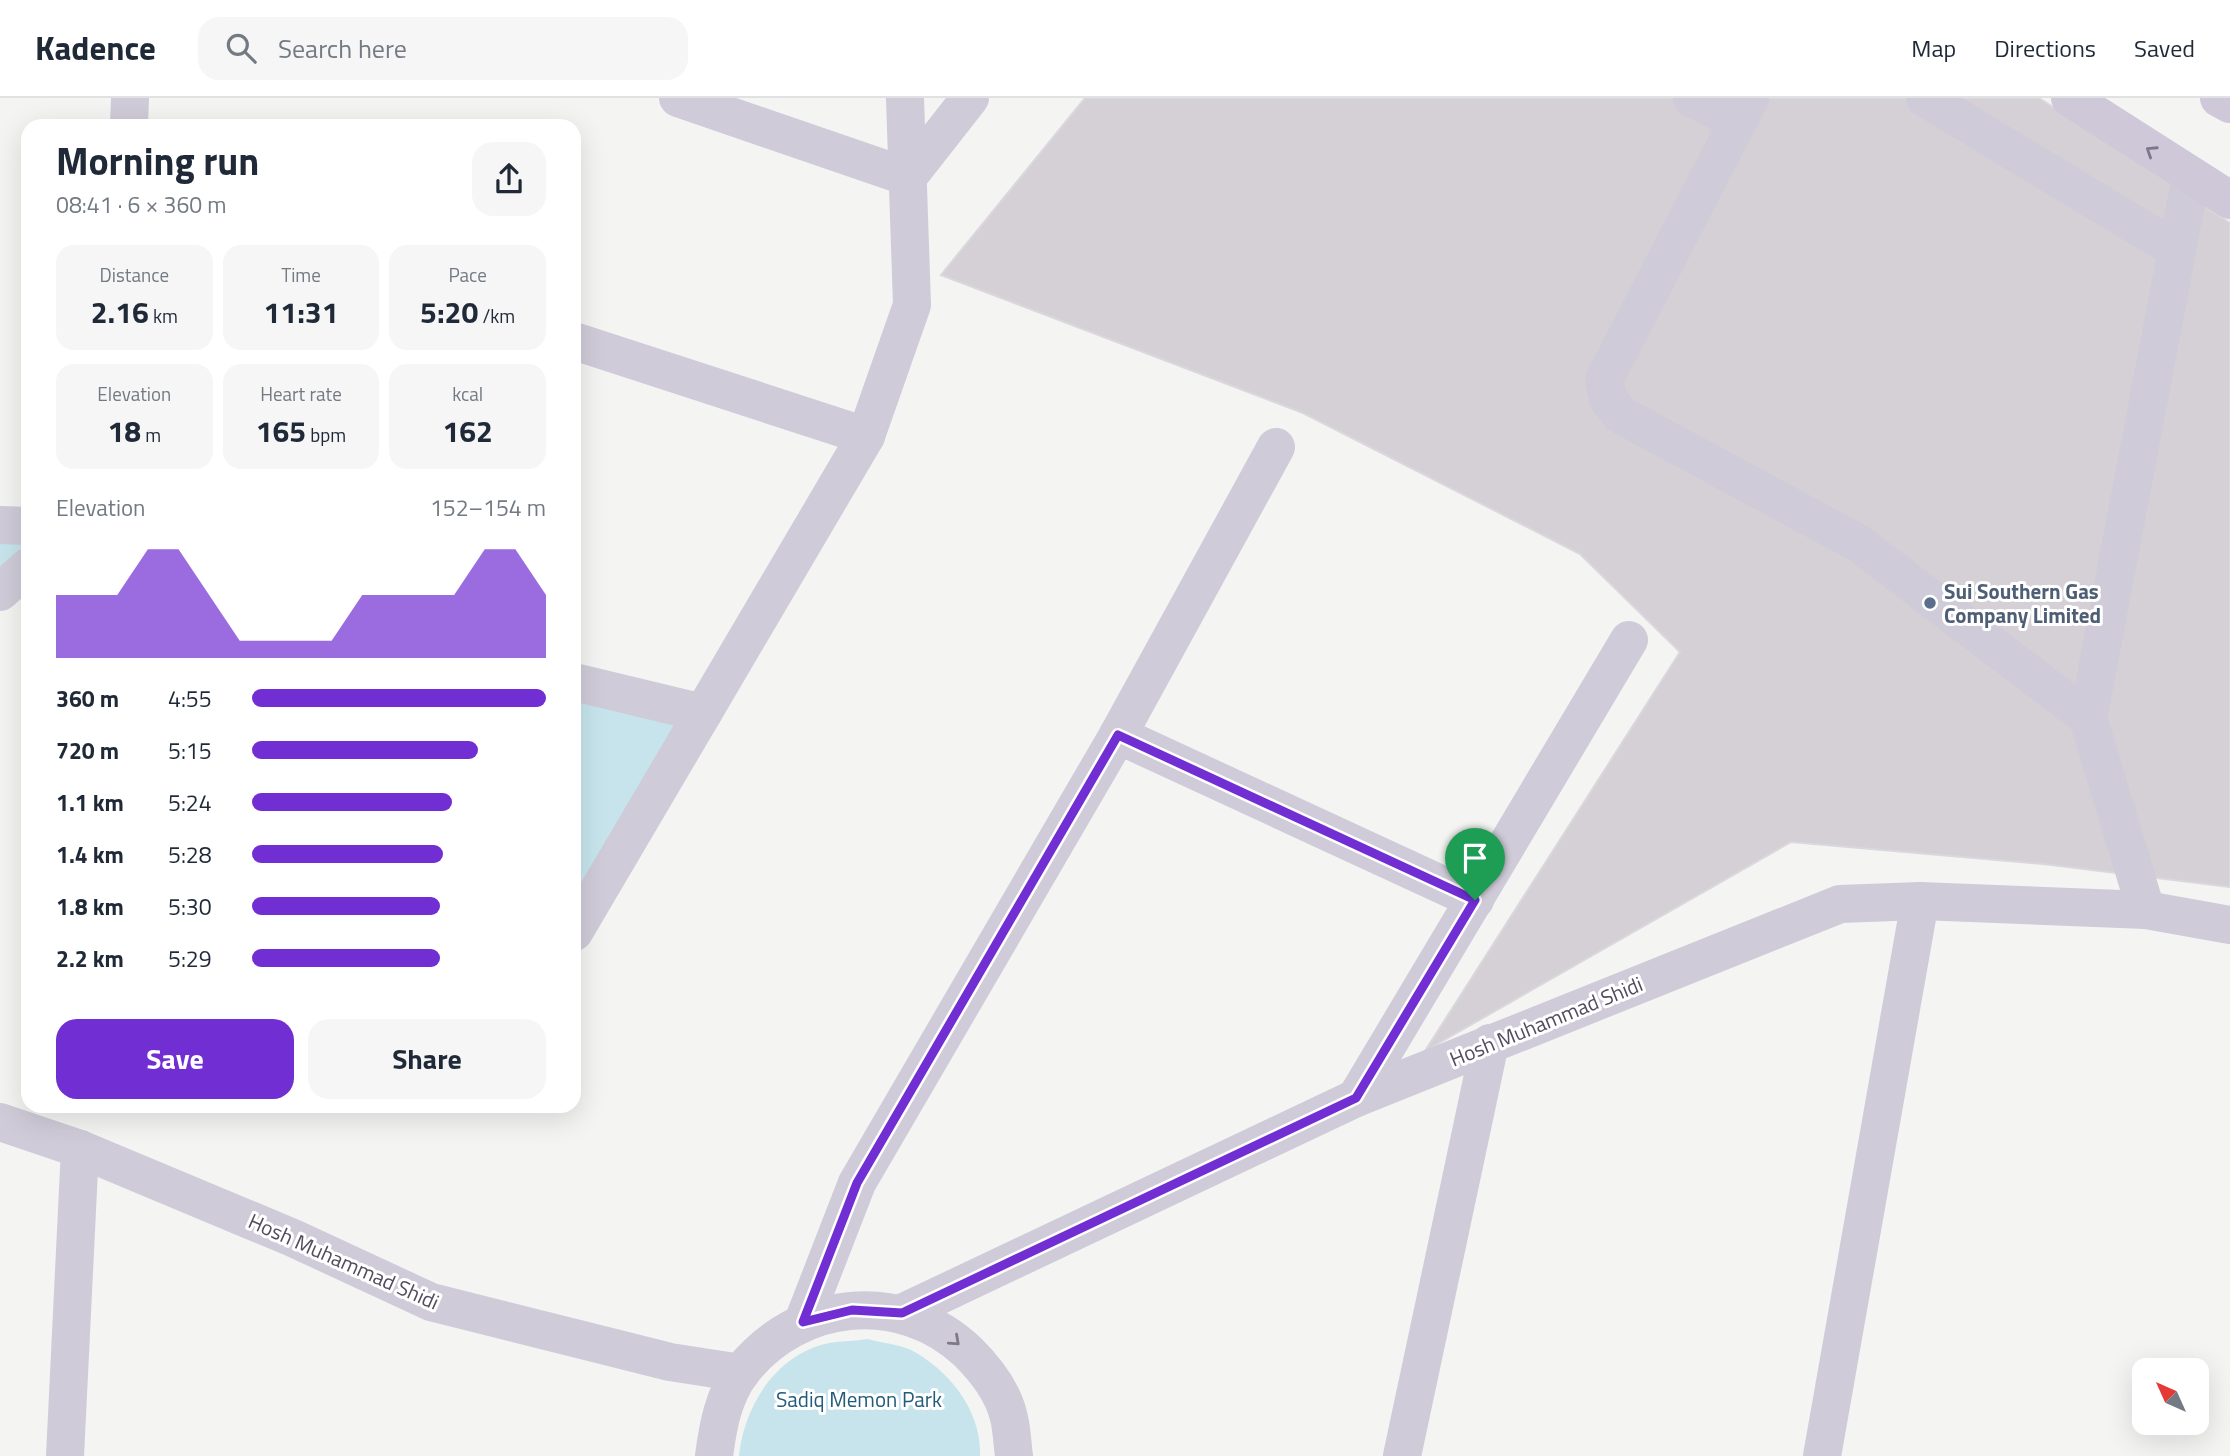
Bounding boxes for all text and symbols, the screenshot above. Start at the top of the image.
search box [198,17,688,80]
text: Kadence [35,23,156,73]
icon: search [222,29,260,67]
text: Search here [278,29,407,68]
text: Map [1911,30,1956,66]
text: Directions [1994,30,2096,66]
text: Saved [2134,30,2195,66]
text: Morning run [56,132,259,190]
button: share [472,142,546,216]
one-way arrow [2146,146,2159,159]
text: 08:41 · 6 × 360 m [56,187,226,222]
text: Distance [100,260,169,289]
text: Time [281,260,321,289]
text: Pace [448,260,487,289]
text: 2.16 [91,289,149,335]
text: 11:31 [264,289,338,335]
text: 5:20 [420,289,478,335]
text: km [149,301,178,330]
text: /km [478,301,515,330]
text: Elevation [97,379,171,408]
text: Heart rate [260,379,342,408]
text: kcal [452,379,483,408]
text: 18 [107,408,141,454]
text: 165 [256,408,306,454]
text: 162 [442,408,493,454]
text: m [141,420,161,449]
text: bpm [306,420,346,449]
text: Elevation [56,490,145,525]
text: 152–154 m [430,490,546,525]
place label: Sui Southern Gas Company Limited [1944,575,2101,631]
marker: Sui Southern Gas Company Limited [1922,595,1938,611]
text: 360 m [56,681,119,716]
text: 4:55 [168,681,212,716]
text: 720 m [56,733,119,768]
text: 5:15 [168,733,212,768]
text: 1.1 km [56,785,124,820]
text: 5:24 [168,785,212,820]
pin [1445,828,1505,900]
text: 1.4 km [56,837,124,872]
text: 5:28 [168,837,212,872]
icon: arrive [1456,839,1494,877]
text: 1.8 km [56,889,124,924]
text: 5:30 [168,889,212,924]
text: 2.2 km [56,941,124,976]
text: 5:29 [168,941,212,976]
street label: Hosh Muhammad Shidi [1445,968,1647,1074]
button: Save [56,1019,294,1099]
button: Share [308,1019,546,1099]
street label: Hosh Muhammad Shidi [244,1205,444,1317]
one-way arrow [947,1333,960,1345]
north arrow [2132,1358,2208,1435]
map controls [2132,1358,2209,1435]
park label: Sadiq Memon Park [776,1383,942,1415]

